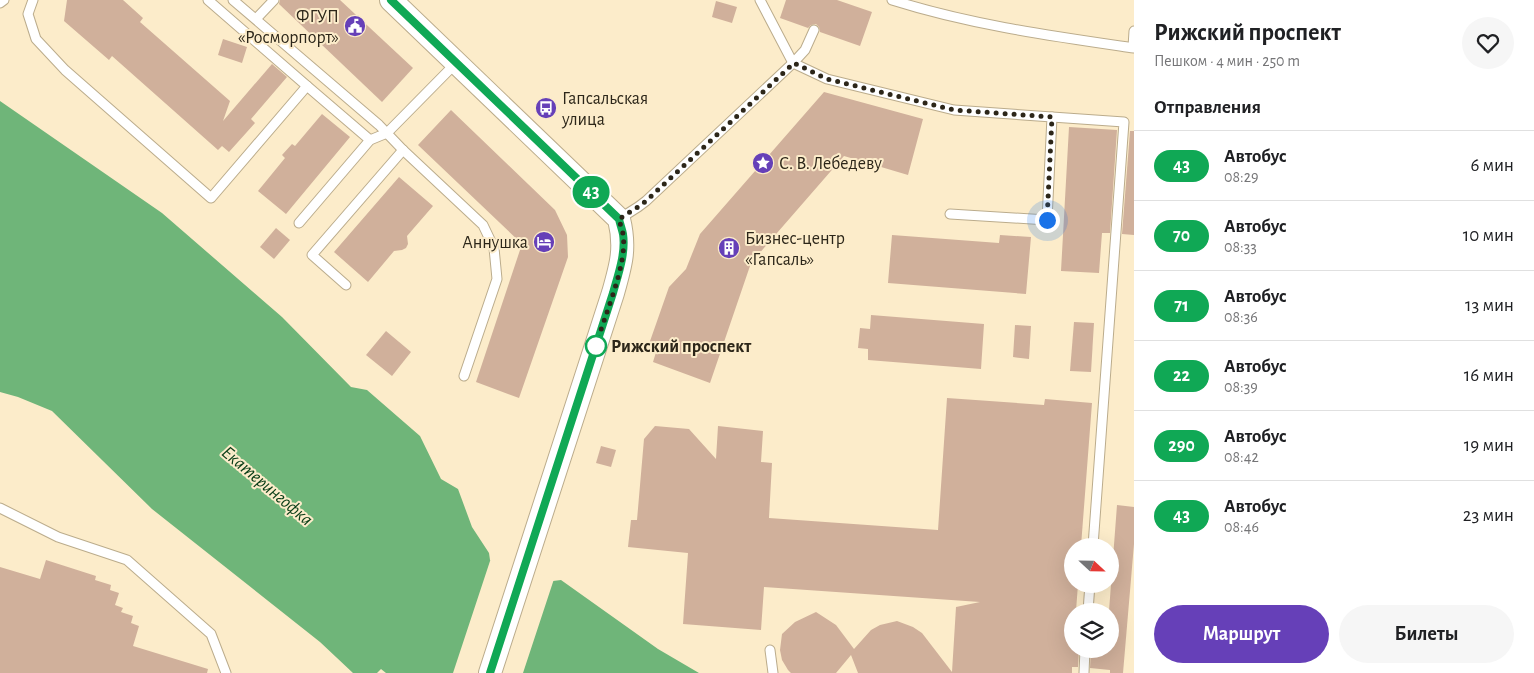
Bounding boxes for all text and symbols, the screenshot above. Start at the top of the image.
place label: ФГУП «Росморпорт» [238,8,339,47]
public building icon: ФГУП «Росморпорт» [343,14,367,38]
button: heart [1462,17,1514,69]
text: Рижский проспект [1154,21,1341,45]
text: Пешком · 4 мин · 250 m [1154,53,1300,69]
place label: Гапсальская улица [561,90,648,129]
bus stop icon: Гапсальская улица [534,96,558,120]
text: Отправления [1154,98,1261,117]
text: Автобус [1224,147,1287,166]
place icon: С. В. Лебедеву [751,151,775,175]
place label: С. В. Лебедеву [779,154,882,173]
text: 6 мин [1470,156,1514,175]
text: 43 [1173,157,1190,175]
text: 08:29 [1224,169,1259,185]
line badge: 43 [568,176,614,208]
text: 43 [583,183,599,201]
your location [1035,208,1060,233]
text: Автобус [1224,217,1287,236]
text: 10 мин [1463,226,1514,245]
text: 70 [1173,227,1190,245]
hotel icon: Аннушка [532,230,556,254]
place label: Бизнес-центр «Гапсаль» [745,230,845,269]
place label: Аннушка [462,234,528,252]
building icon: Бизнес-центр «Гапсаль» [717,236,741,260]
text: 08:33 [1224,239,1257,255]
text: Автобус [1224,287,1287,306]
text: 13 мин [1465,296,1514,315]
text: 71 [1174,297,1189,315]
text: 08:36 [1224,309,1258,325]
marker: Рижский проспект [585,335,607,357]
place label: Рижский проспект [611,338,752,356]
text: Автобус [1224,357,1287,376]
text: 16 мин [1464,366,1514,385]
text: 22 [1173,367,1190,385]
text: 08:39 [1224,379,1258,395]
text: Автобус [1224,427,1287,446]
text: 19 мин [1464,436,1514,455]
text: 290 [1168,437,1195,455]
water label: Екатерингофка [218,443,316,530]
text: 08:42 [1224,449,1259,465]
text: Автобус [1224,497,1287,516]
text: 23 мин [1463,506,1514,525]
text: 43 [1173,507,1190,525]
text: 08:46 [1224,519,1259,535]
north arrow [1064,538,1119,592]
map controls [1064,538,1119,658]
button: layers [1064,603,1119,658]
button: Маршрут [1154,605,1329,663]
button: Билеты [1339,605,1514,663]

